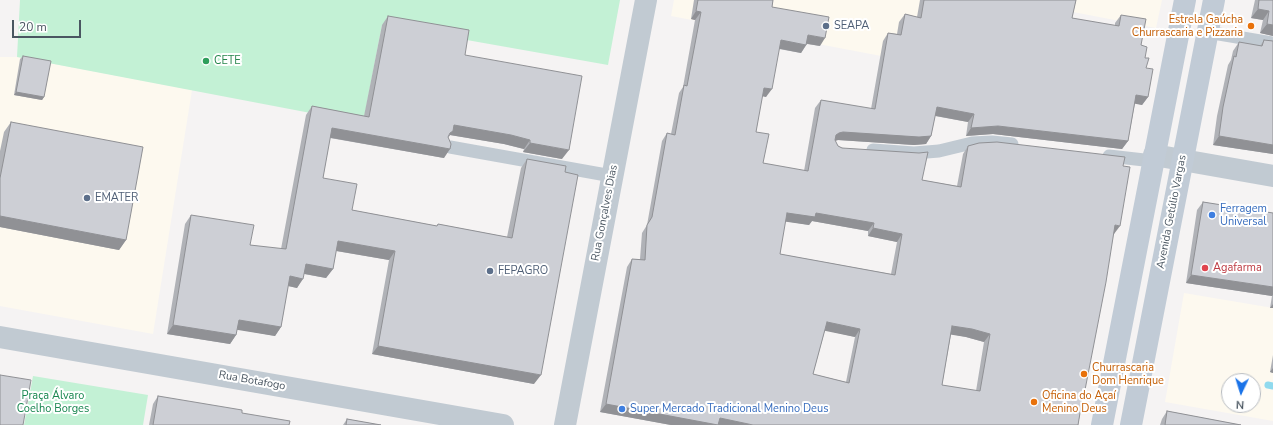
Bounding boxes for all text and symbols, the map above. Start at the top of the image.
scale bar [14,12,83,38]
place label: Estrela Gaúcha Churrascaria e Pizzaria [1132,13,1243,39]
text: 20 m [19,19,47,35]
place label: SEAPA [834,19,869,33]
marker: SEAPA [821,21,831,31]
marker: Estrela Gaúcha Churrascaria e Pizzaria [1246,21,1256,31]
place label: CETE [214,54,241,68]
marker: CETE [201,56,211,66]
street label: Avenida Getúlio Vargas [1154,154,1190,270]
street label: Rua Gonçalves Dias [589,164,621,262]
place label: EMATER [95,191,138,205]
marker: EMATER [82,193,92,203]
place label: Ferragem Universal [1220,202,1267,228]
marker: Ferragem Universal [1207,210,1217,220]
place label: Agafarma [1213,261,1262,275]
marker: Agafarma [1200,263,1210,273]
place label: FEPAGRO [498,264,548,278]
marker: FEPAGRO [485,266,495,276]
place label: Churrascaria Dom Henrique [1092,361,1164,387]
street label: Rua Botafogo [218,369,286,393]
marker: Churrascaria Dom Henrique [1079,369,1089,379]
north arrow [1221,373,1261,413]
park label: Praça Álvaro Coelho Borges [17,389,89,415]
place label: Oficina do Açaí Menino Deus [1042,389,1116,415]
marker: Oficina do Açaí Menino Deus [1029,397,1039,407]
text: N [1236,397,1245,412]
place label: Super Mercado Tradicional Menino Deus [630,402,828,416]
marker: Super Mercado Tradicional Menino Deus [617,404,627,414]

